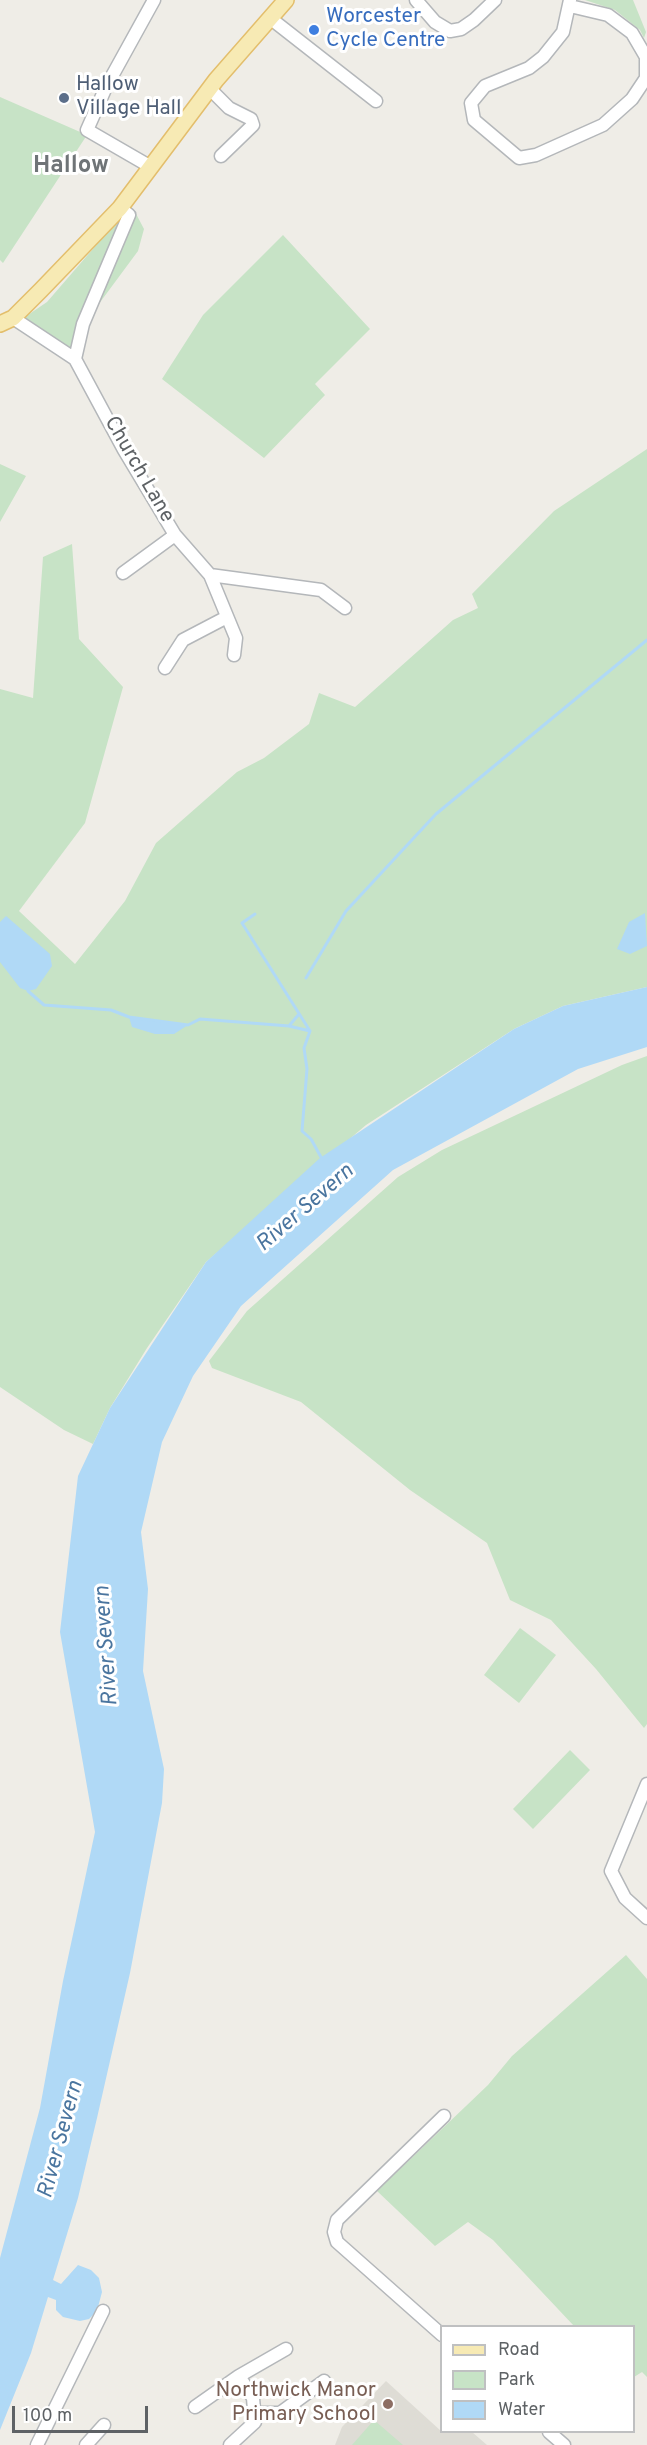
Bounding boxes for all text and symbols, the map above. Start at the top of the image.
place label: Worcester Cycle Centre [326,5,445,55]
marker: Worcester Cycle Centre [307,23,321,37]
place label: Hallow Village Hall [76,73,181,123]
marker: Hallow Village Hall [57,91,71,105]
district label: Hallow [33,153,109,181]
street label: Church Lane [97,412,179,528]
water label: River Severn [252,1159,360,1259]
water label: River Severn [91,1585,125,1707]
water label: River Severn [34,2078,90,2202]
legend [440,2325,635,2433]
text: Road [498,2339,540,2362]
text: Park [498,2369,535,2392]
place label: Northwick Manor Primary School [215,2379,376,2429]
scale bar [15,2394,152,2432]
marker: Northwick Manor Primary School [381,2397,395,2411]
text: Water [498,2399,545,2422]
text: 100 m [23,2405,72,2428]

